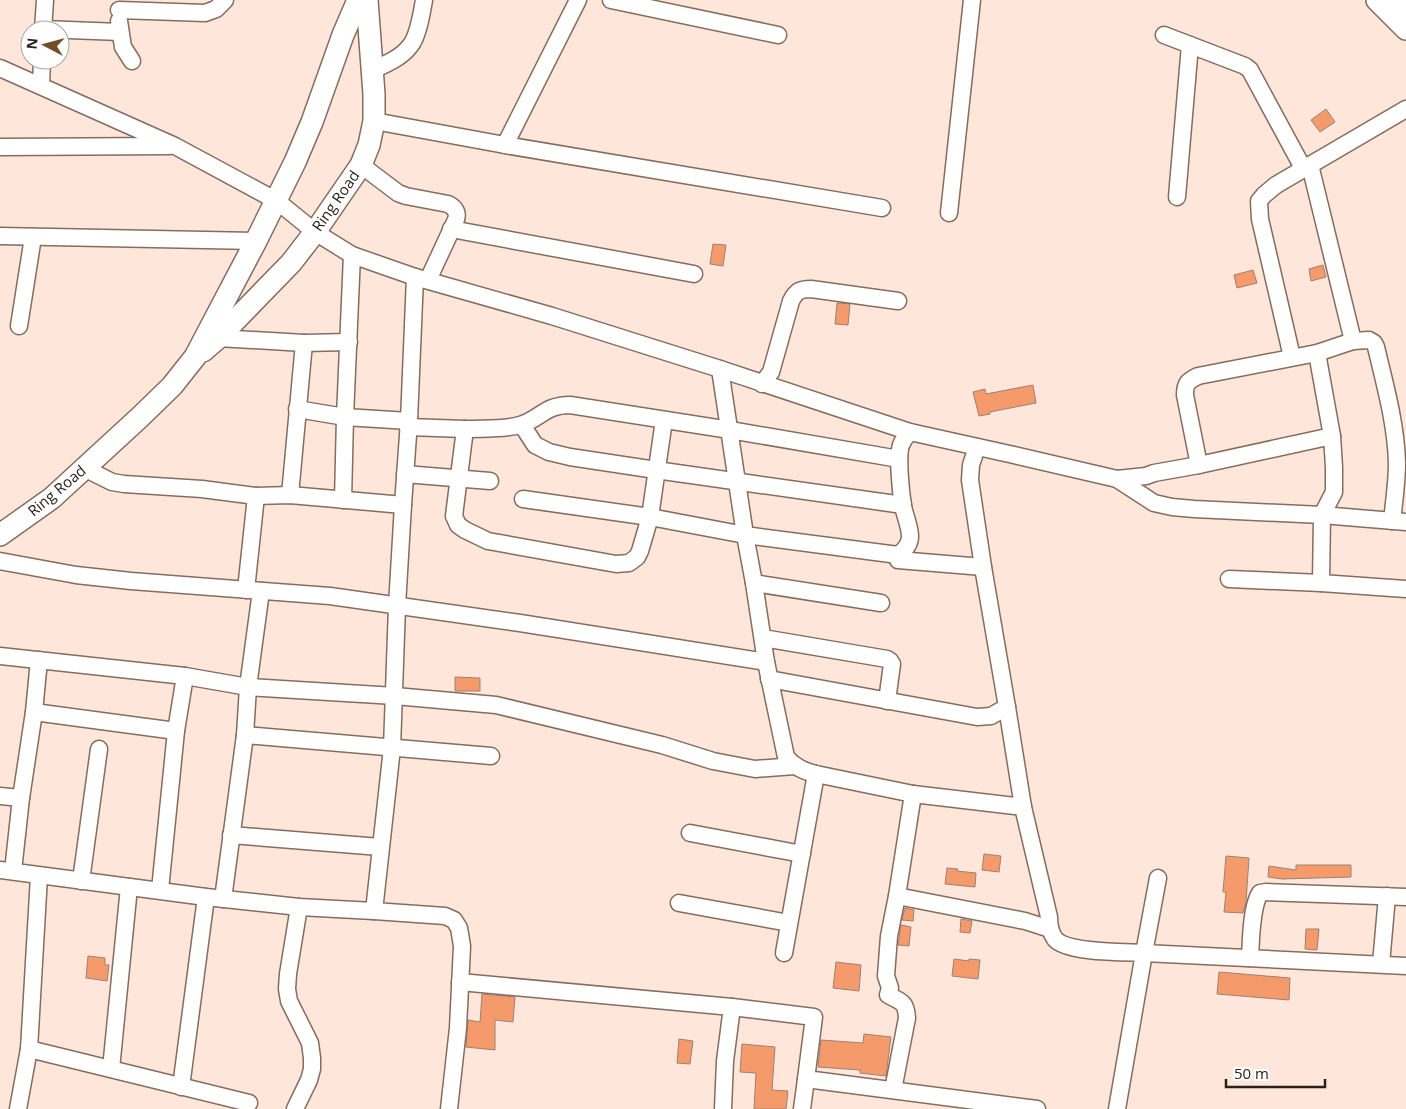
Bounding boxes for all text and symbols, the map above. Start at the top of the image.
north arrow [20,20,70,70]
text: N [22,37,42,50]
street label: Ring Road [307,166,363,235]
street label: Ring Road [23,460,90,520]
scale bar [1226,1056,1325,1088]
text: 50 m [1234,1063,1269,1083]

